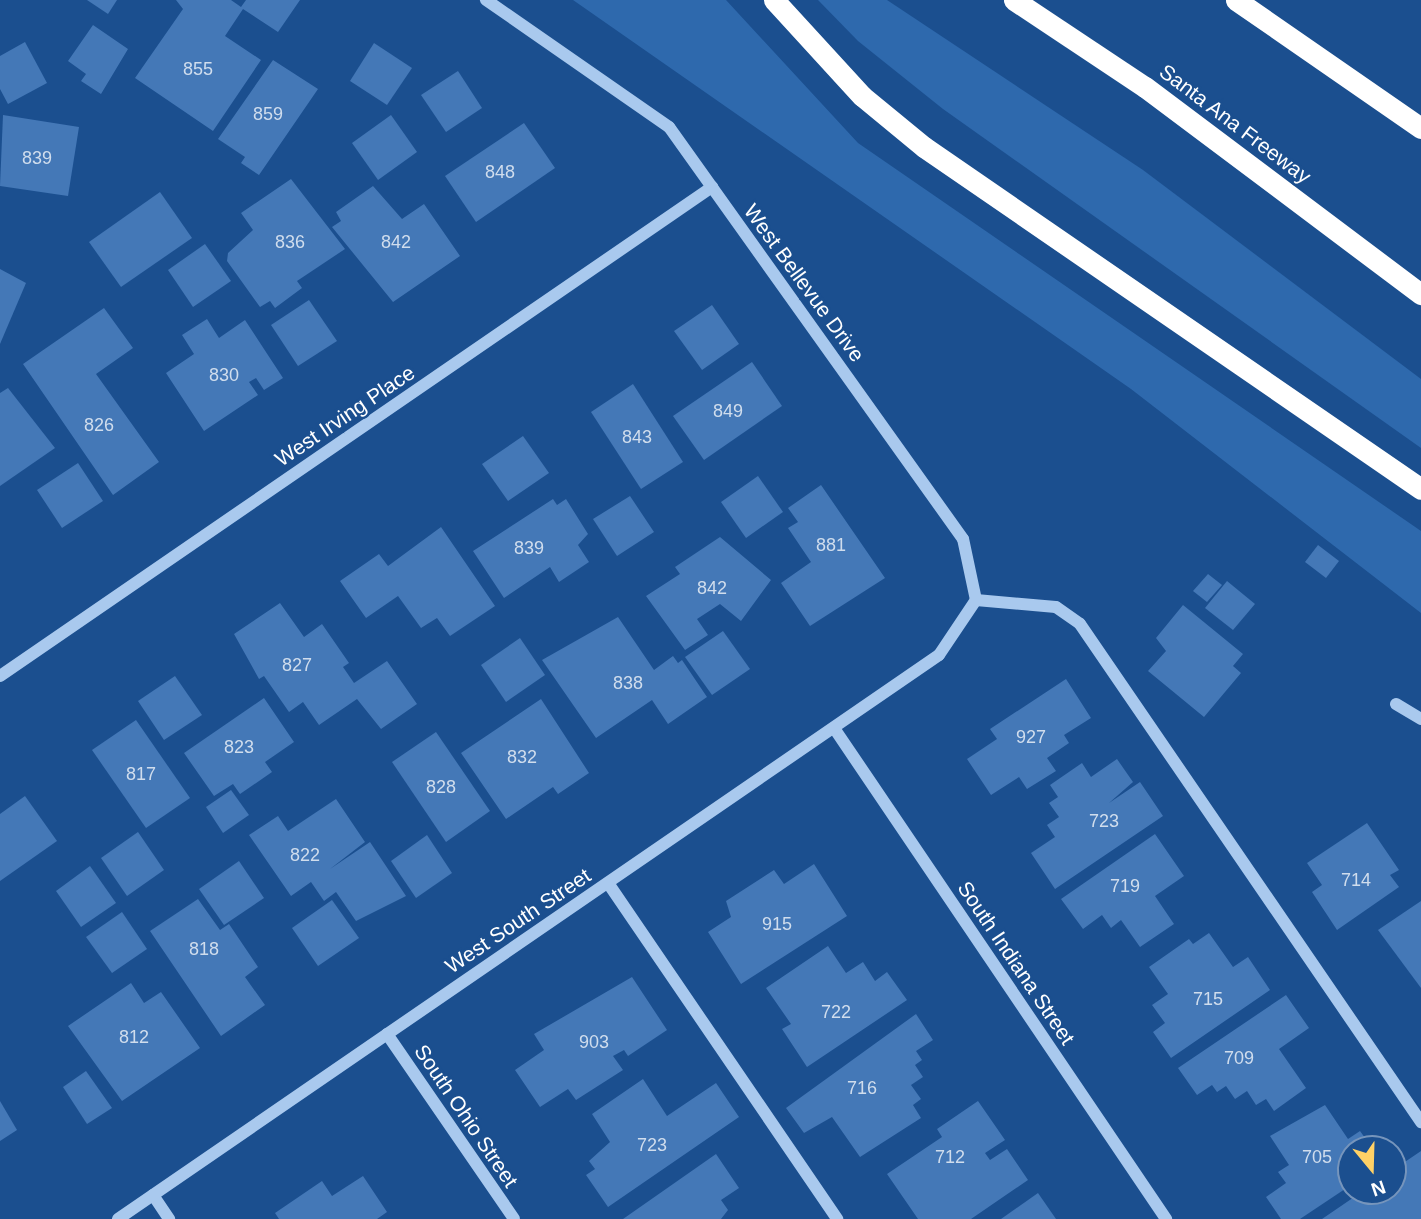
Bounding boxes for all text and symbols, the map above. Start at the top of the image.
house number: 855 [183,58,213,80]
street label: Santa Ana Freeway [1154,58,1316,190]
house number: 859 [253,103,283,125]
house number: 839 [22,147,52,169]
house number: 848 [485,161,515,183]
street label: West Bellevue Drive [738,199,870,367]
house number: 836 [275,231,305,253]
house number: 842 [381,231,411,253]
street label: West Irving Place [270,360,420,472]
house number: 830 [209,364,239,386]
house number: 849 [713,400,743,422]
house number: 826 [84,414,114,436]
house number: 843 [622,426,652,448]
house number: 881 [816,534,846,556]
house number: 839 [514,537,544,559]
house number: 842 [697,577,727,599]
house number: 827 [282,654,312,676]
house number: 838 [613,672,643,694]
house number: 927 [1016,726,1046,748]
house number: 823 [224,736,254,758]
house number: 832 [507,746,537,768]
house number: 817 [126,763,156,785]
house number: 828 [426,776,456,798]
house number: 723 [1089,810,1119,832]
house number: 822 [290,844,320,866]
street label: West South Street [440,863,596,979]
house number: 714 [1341,869,1371,891]
house number: 719 [1110,875,1140,897]
street label: South Indiana Street [952,877,1080,1049]
house number: 915 [762,913,792,935]
house number: 818 [189,938,219,960]
house number: 715 [1193,988,1223,1010]
house number: 722 [821,1001,851,1023]
house number: 812 [119,1026,149,1048]
house number: 903 [579,1031,609,1053]
street label: South Ohio Street [409,1040,523,1192]
house number: 709 [1224,1047,1254,1069]
house number: 716 [847,1077,877,1099]
house number: 723 [637,1134,667,1156]
north arrow [1337,1135,1407,1205]
house number: 712 [935,1146,965,1168]
house number: 705 [1302,1146,1332,1168]
text: N [1368,1176,1388,1201]

